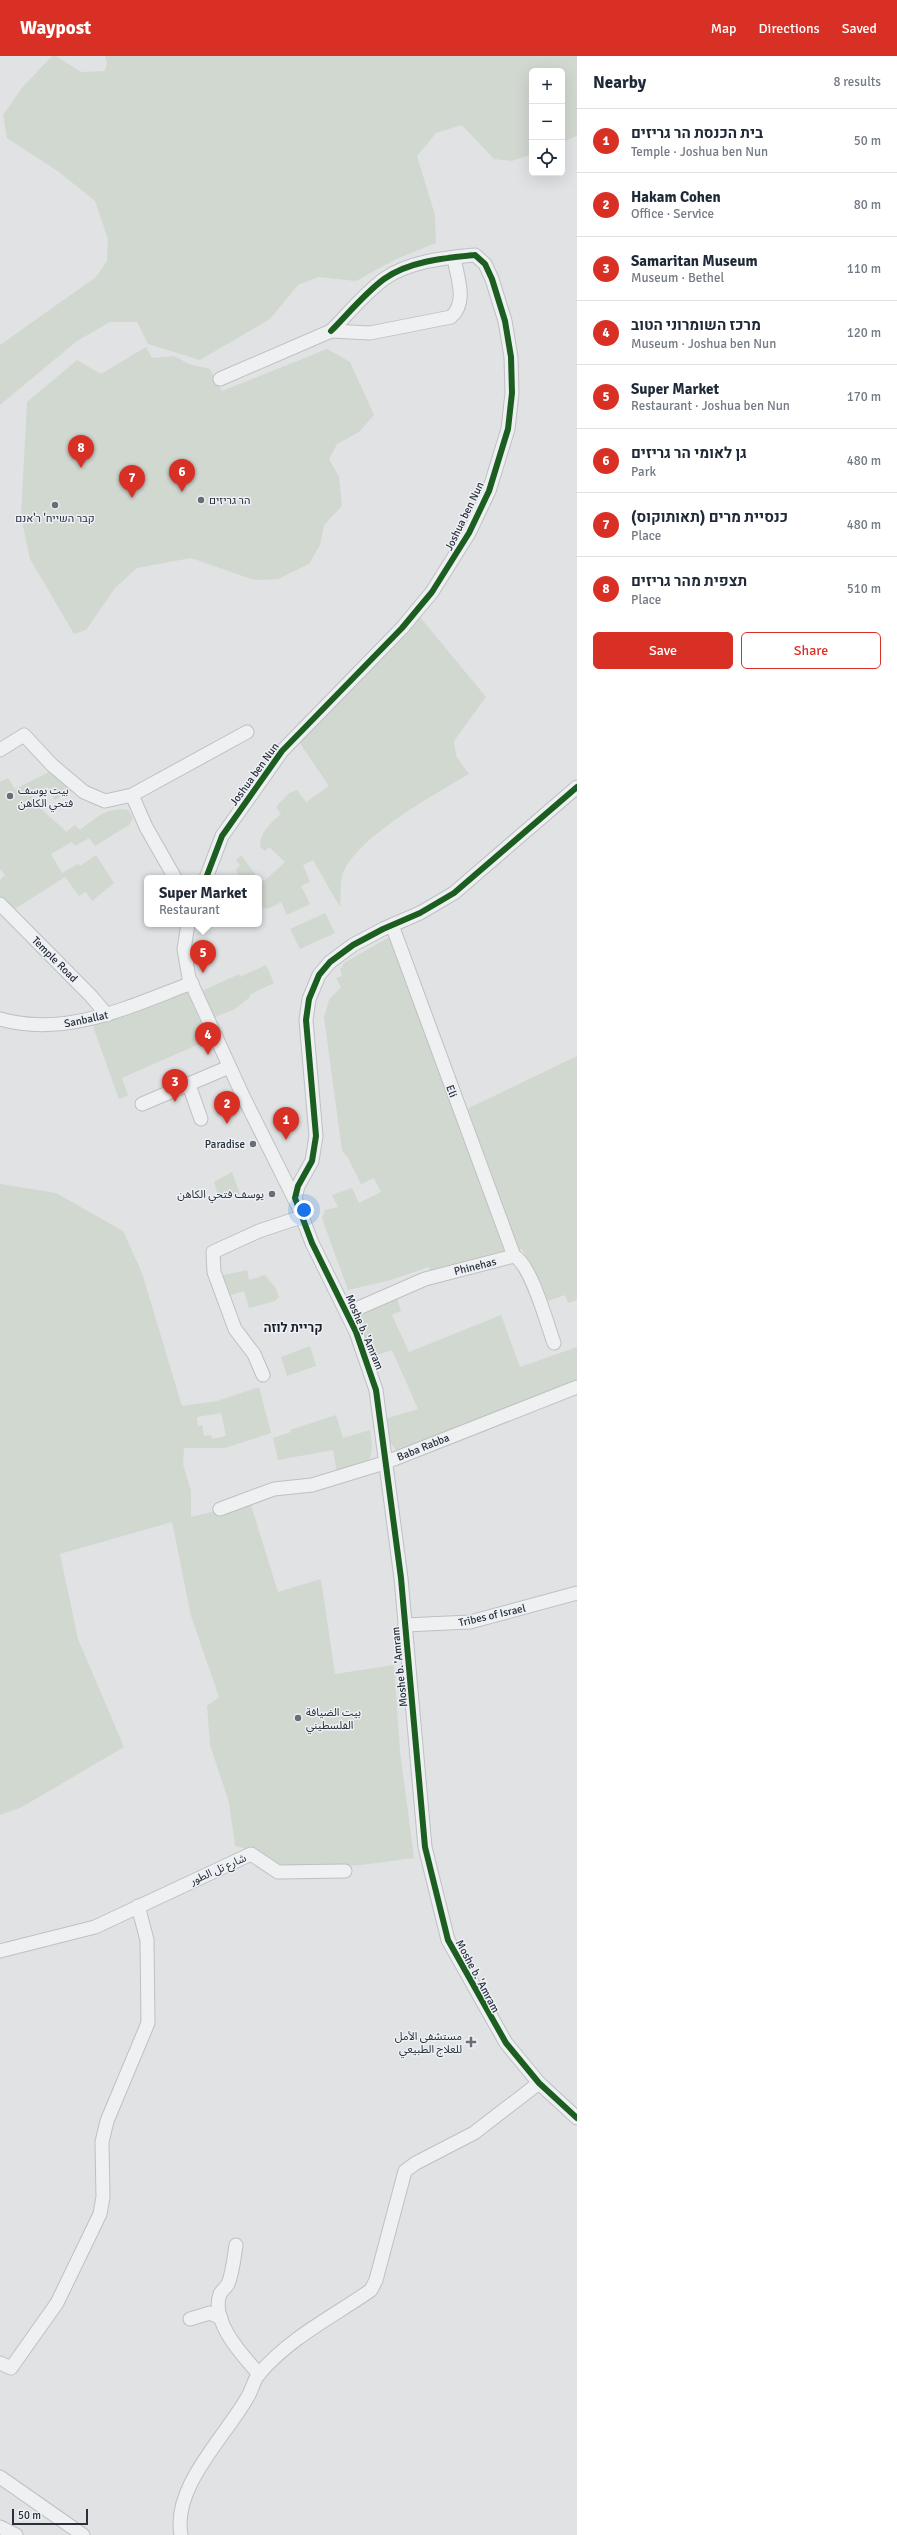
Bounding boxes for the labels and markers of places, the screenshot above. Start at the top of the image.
pin: 8 [68,435,94,468]
pin: 6 [169,459,195,492]
pin: 7 [119,465,145,498]
place label: הר גריזים [209,494,250,507]
marker: הר גריזים [196,495,206,505]
marker: קבר השייח' ר'אנם [50,500,60,510]
place label: קבר השייח' ר'אנם [15,512,95,525]
place label: بيت يوسف فتحي الكاهن [18,784,73,813]
marker: بيت يوسف فتحي الكاهن [5,791,15,801]
pin: 5 [190,940,216,973]
pin: 4 [195,1022,221,1055]
pin: 3 [162,1069,188,1102]
pin: 2 [214,1091,240,1124]
pin: 1 [273,1107,299,1140]
place label: Paradise [205,1138,245,1151]
marker: Paradise [248,1139,258,1149]
place label: يوسف فتحي الكاهن [177,1188,264,1204]
marker: يوسف فتحي الكاهن [267,1189,277,1199]
place label: بيت الضيافة الفلسطيني [306,1706,361,1735]
marker: بيت الضيافة الفلسطيني [293,1713,303,1723]
place label: مستشفى الأمل للعلاج الطبيعي [395,2030,462,2059]
marker: مستشفى الأمل للعلاج الطبيعي [465,2036,477,2048]

